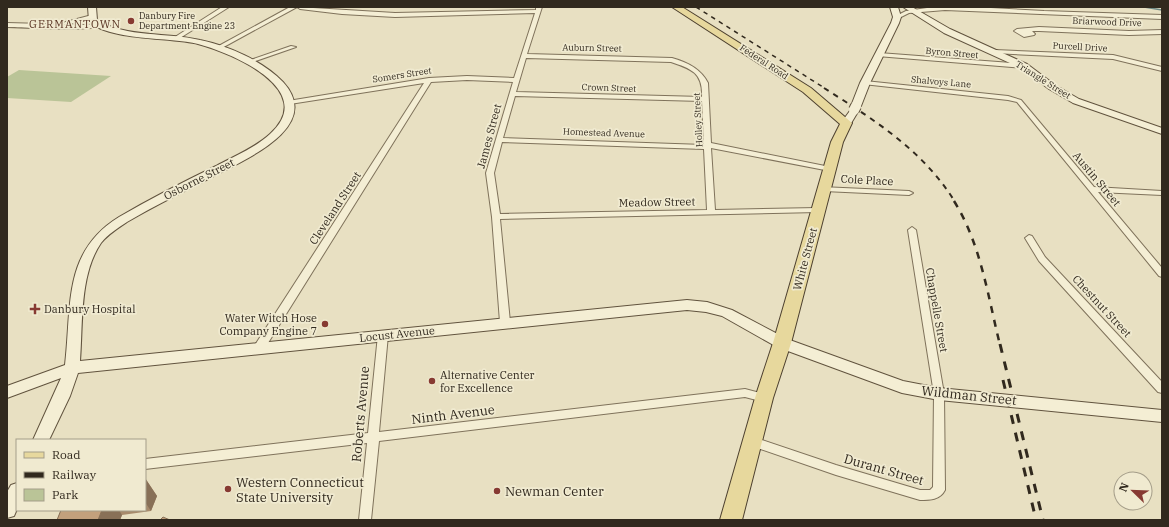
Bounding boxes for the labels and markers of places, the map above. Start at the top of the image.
place label: Danbury Fire Department Engine 23 [139,10,235,31]
marker: Danbury Fire Department Engine 23 [126,16,136,26]
place label: Danbury Hospital [44,302,135,316]
marker: Danbury Hospital [29,303,41,315]
place label: Water Witch Hose Company Engine 7 [220,311,317,338]
marker: Water Witch Hose Company Engine 7 [320,319,330,329]
place label: Alternative Center for Excellence [440,368,535,395]
marker: Alternative Center for Excellence [427,376,437,386]
place label: Western Connecticut State University [236,474,364,506]
place label: Newman Center [505,483,604,500]
marker: Western Connecticut State University [223,484,233,494]
marker: Newman Center [492,486,502,496]

